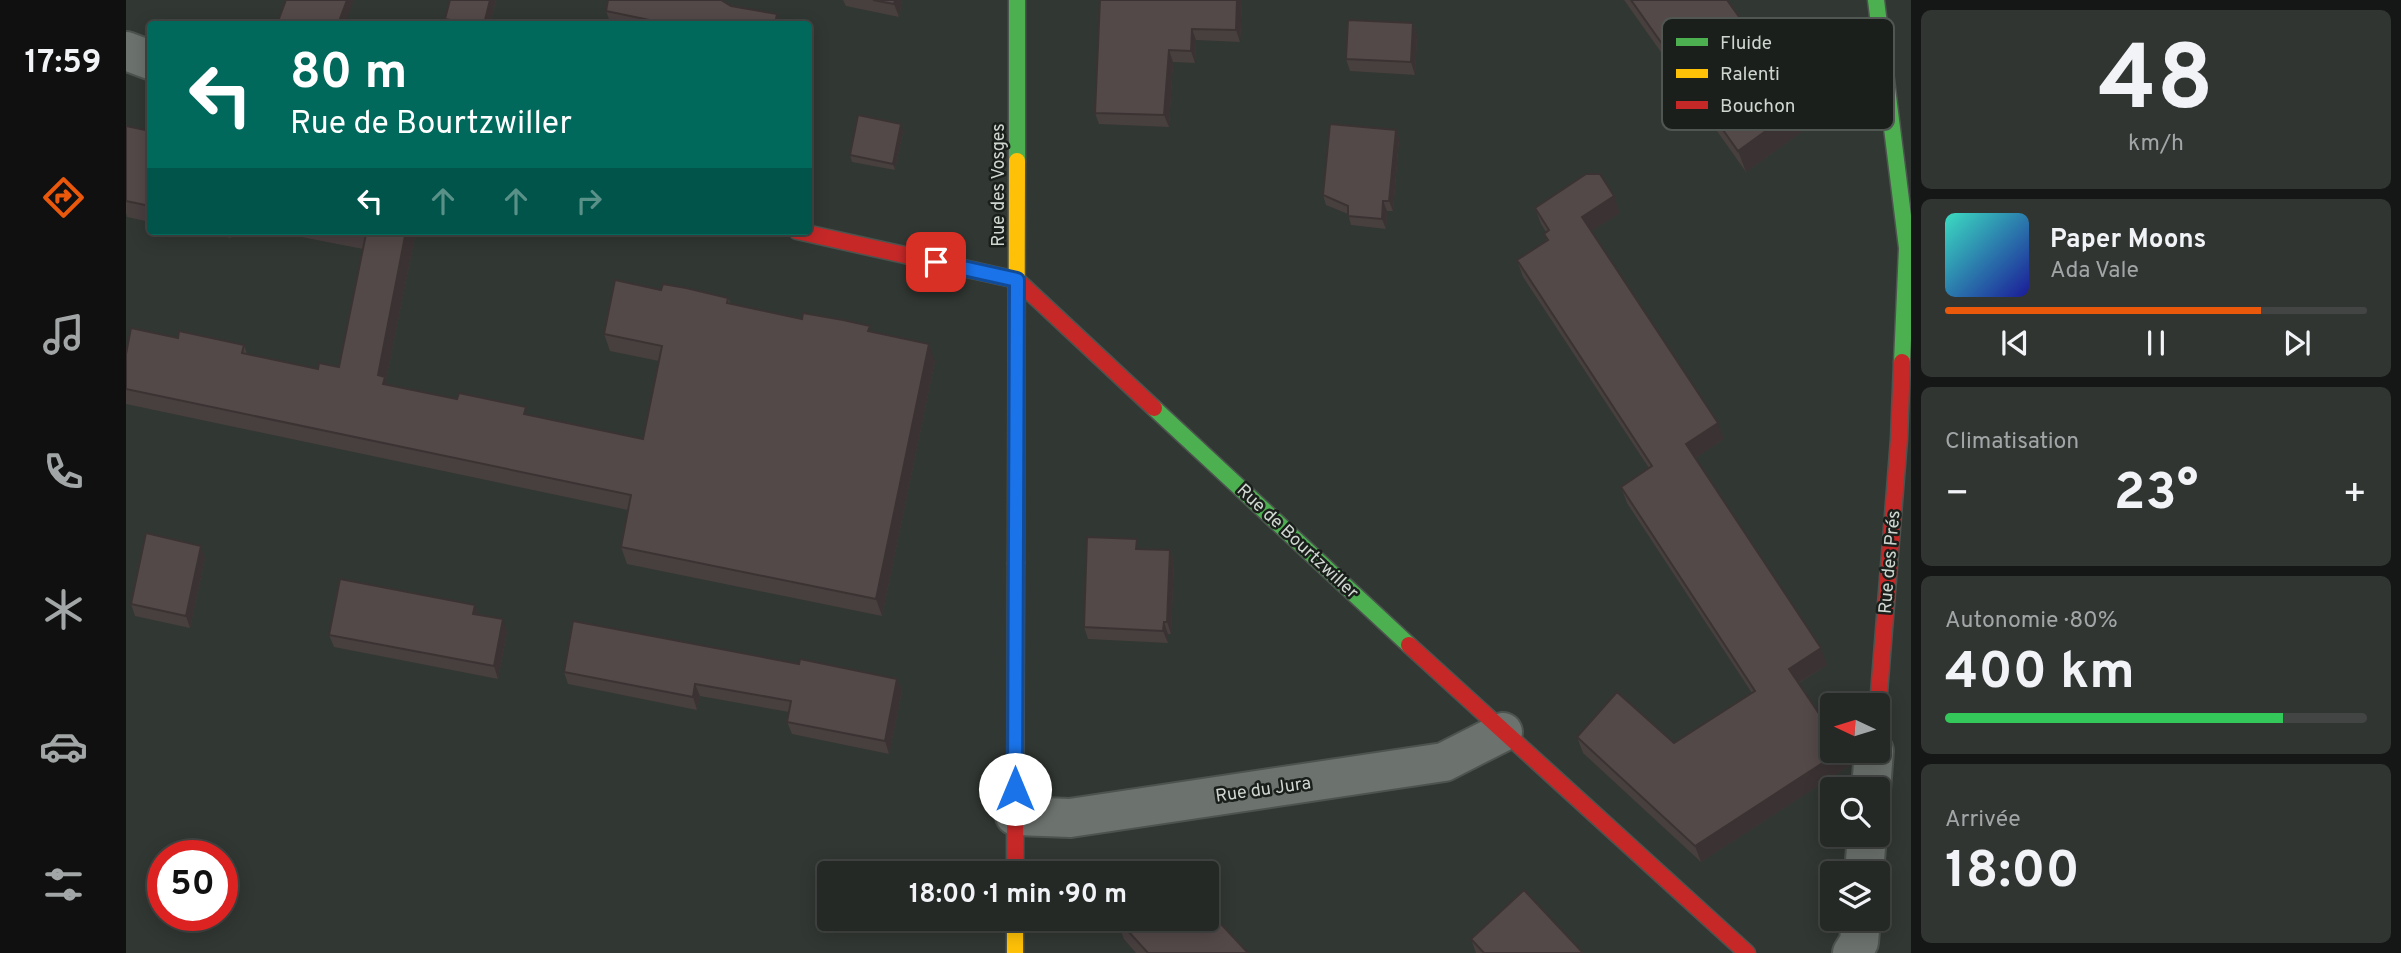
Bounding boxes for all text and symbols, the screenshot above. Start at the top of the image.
legend [1662,18,1894,130]
text: 48 [2098,27,2214,142]
text: Fluide [1720,32,1772,56]
text: 17:59 [25,44,101,84]
text: 80 m [290,44,407,106]
icon: left [175,49,266,140]
text: Ralenti [1720,63,1780,87]
text: Bouchon [1720,95,1796,119]
text: Rue de Bourtzwiller [290,105,572,145]
street label: Rue des Vosges [988,123,1011,247]
text: km/h [2128,130,2184,159]
icon: directions [39,173,88,222]
icon: left [351,182,389,220]
icon: ahead [424,182,462,220]
icon: ahead [497,182,535,220]
icon: right [570,182,608,220]
text: Paper Moons [2050,224,2206,257]
pin [906,232,966,292]
icon: arrive [917,243,955,281]
text: Ada Vale [2050,257,2139,286]
icon: music [39,310,88,359]
icon: previous [1996,324,2034,362]
icon: pause [2137,324,2175,362]
icon: next [2278,324,2316,362]
text: Climatisation [1945,428,2079,457]
icon: phone [39,447,88,496]
text: 23° [2114,462,2198,528]
text: − [1945,471,1970,520]
text: + [2342,471,2367,520]
street label: Rue de Bourtzwiller [1231,480,1363,605]
street label: Rue des Prés [1875,509,1906,615]
icon: climate [39,585,88,634]
text: Autonomie · 80% [1945,607,2118,636]
text: 400 km [1945,641,2135,707]
north arrow [1820,693,1890,763]
map controls [1820,693,1890,931]
icon: car [39,722,88,771]
position arrow [978,752,1052,826]
street label: Rue du Jura [1214,772,1313,809]
button: search [1820,777,1890,847]
text: Arrivée [1945,806,2021,835]
speed limit sign: 50 [147,840,238,931]
text: 18:00 [1945,840,2080,906]
icon: filters [39,860,88,909]
button: layers [1820,861,1890,931]
text: 18:00 · 1 min · 90 m [909,879,1127,912]

